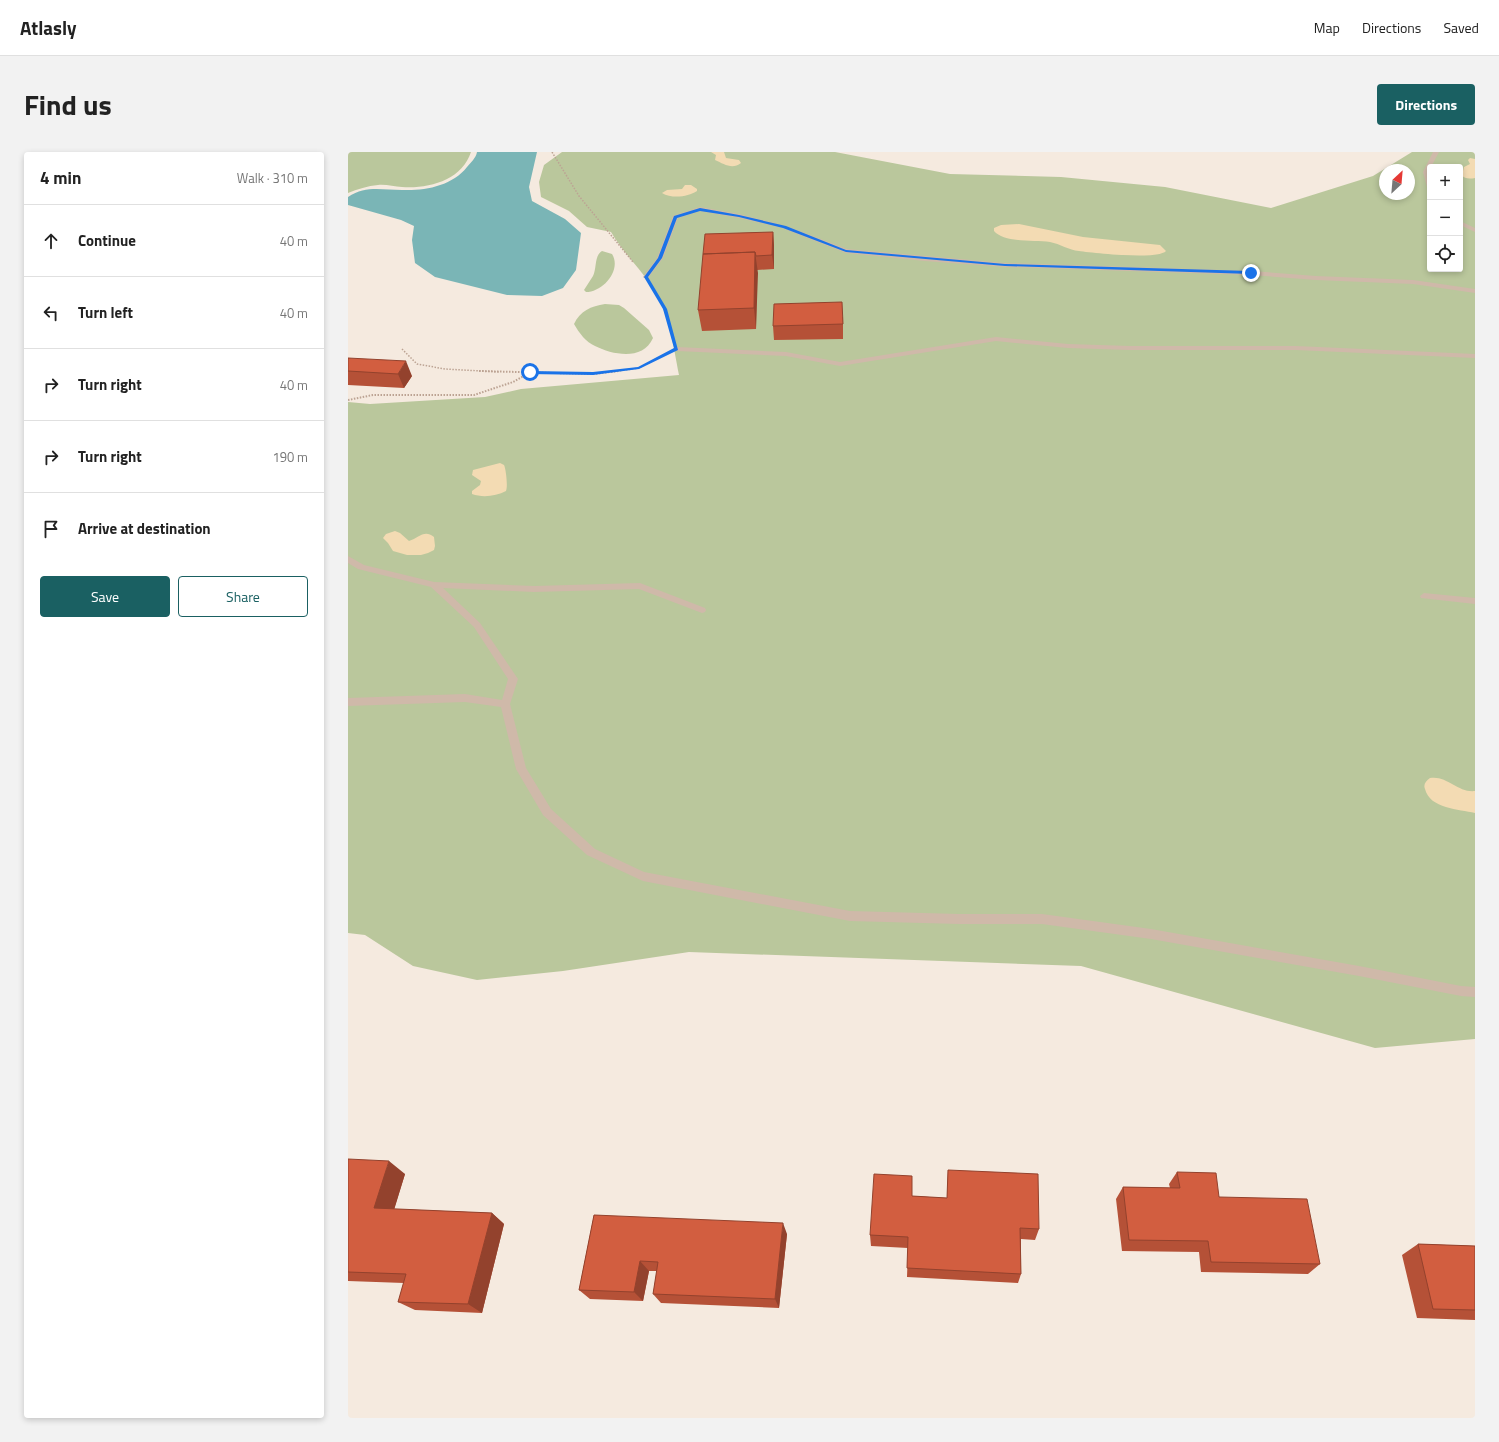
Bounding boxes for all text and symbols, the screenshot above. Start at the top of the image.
text: Atlasly [20,13,77,42]
text: Map [1314,17,1340,38]
text: Directions [1362,17,1421,38]
text: Saved [1443,17,1479,38]
text: Find us [24,83,112,126]
button: Directions [1377,84,1475,125]
north arrow [1379,164,1415,200]
map controls [1427,164,1463,272]
button: + [1427,164,1463,200]
text: 4 min [40,165,81,191]
text: Walk · 310 m [237,168,308,188]
button: − [1427,200,1463,236]
text: Continue [78,229,136,252]
icon: ahead [40,230,62,252]
text: 40 m [280,231,308,251]
button: locate [1427,236,1463,272]
route end [1242,264,1260,282]
text: Turn left [78,301,133,324]
icon: left [40,302,62,324]
text: 40 m [280,303,308,323]
route start [521,363,539,381]
text: Turn right [78,373,142,396]
icon: right [40,374,62,396]
text: 40 m [280,375,308,395]
text: Turn right [78,445,142,468]
icon: right [40,446,62,468]
text: 190 m [272,447,308,467]
text: Arrive at destination [78,517,211,540]
icon: arrive [40,518,62,540]
button: Save [40,576,170,617]
button: Share [178,576,308,617]

